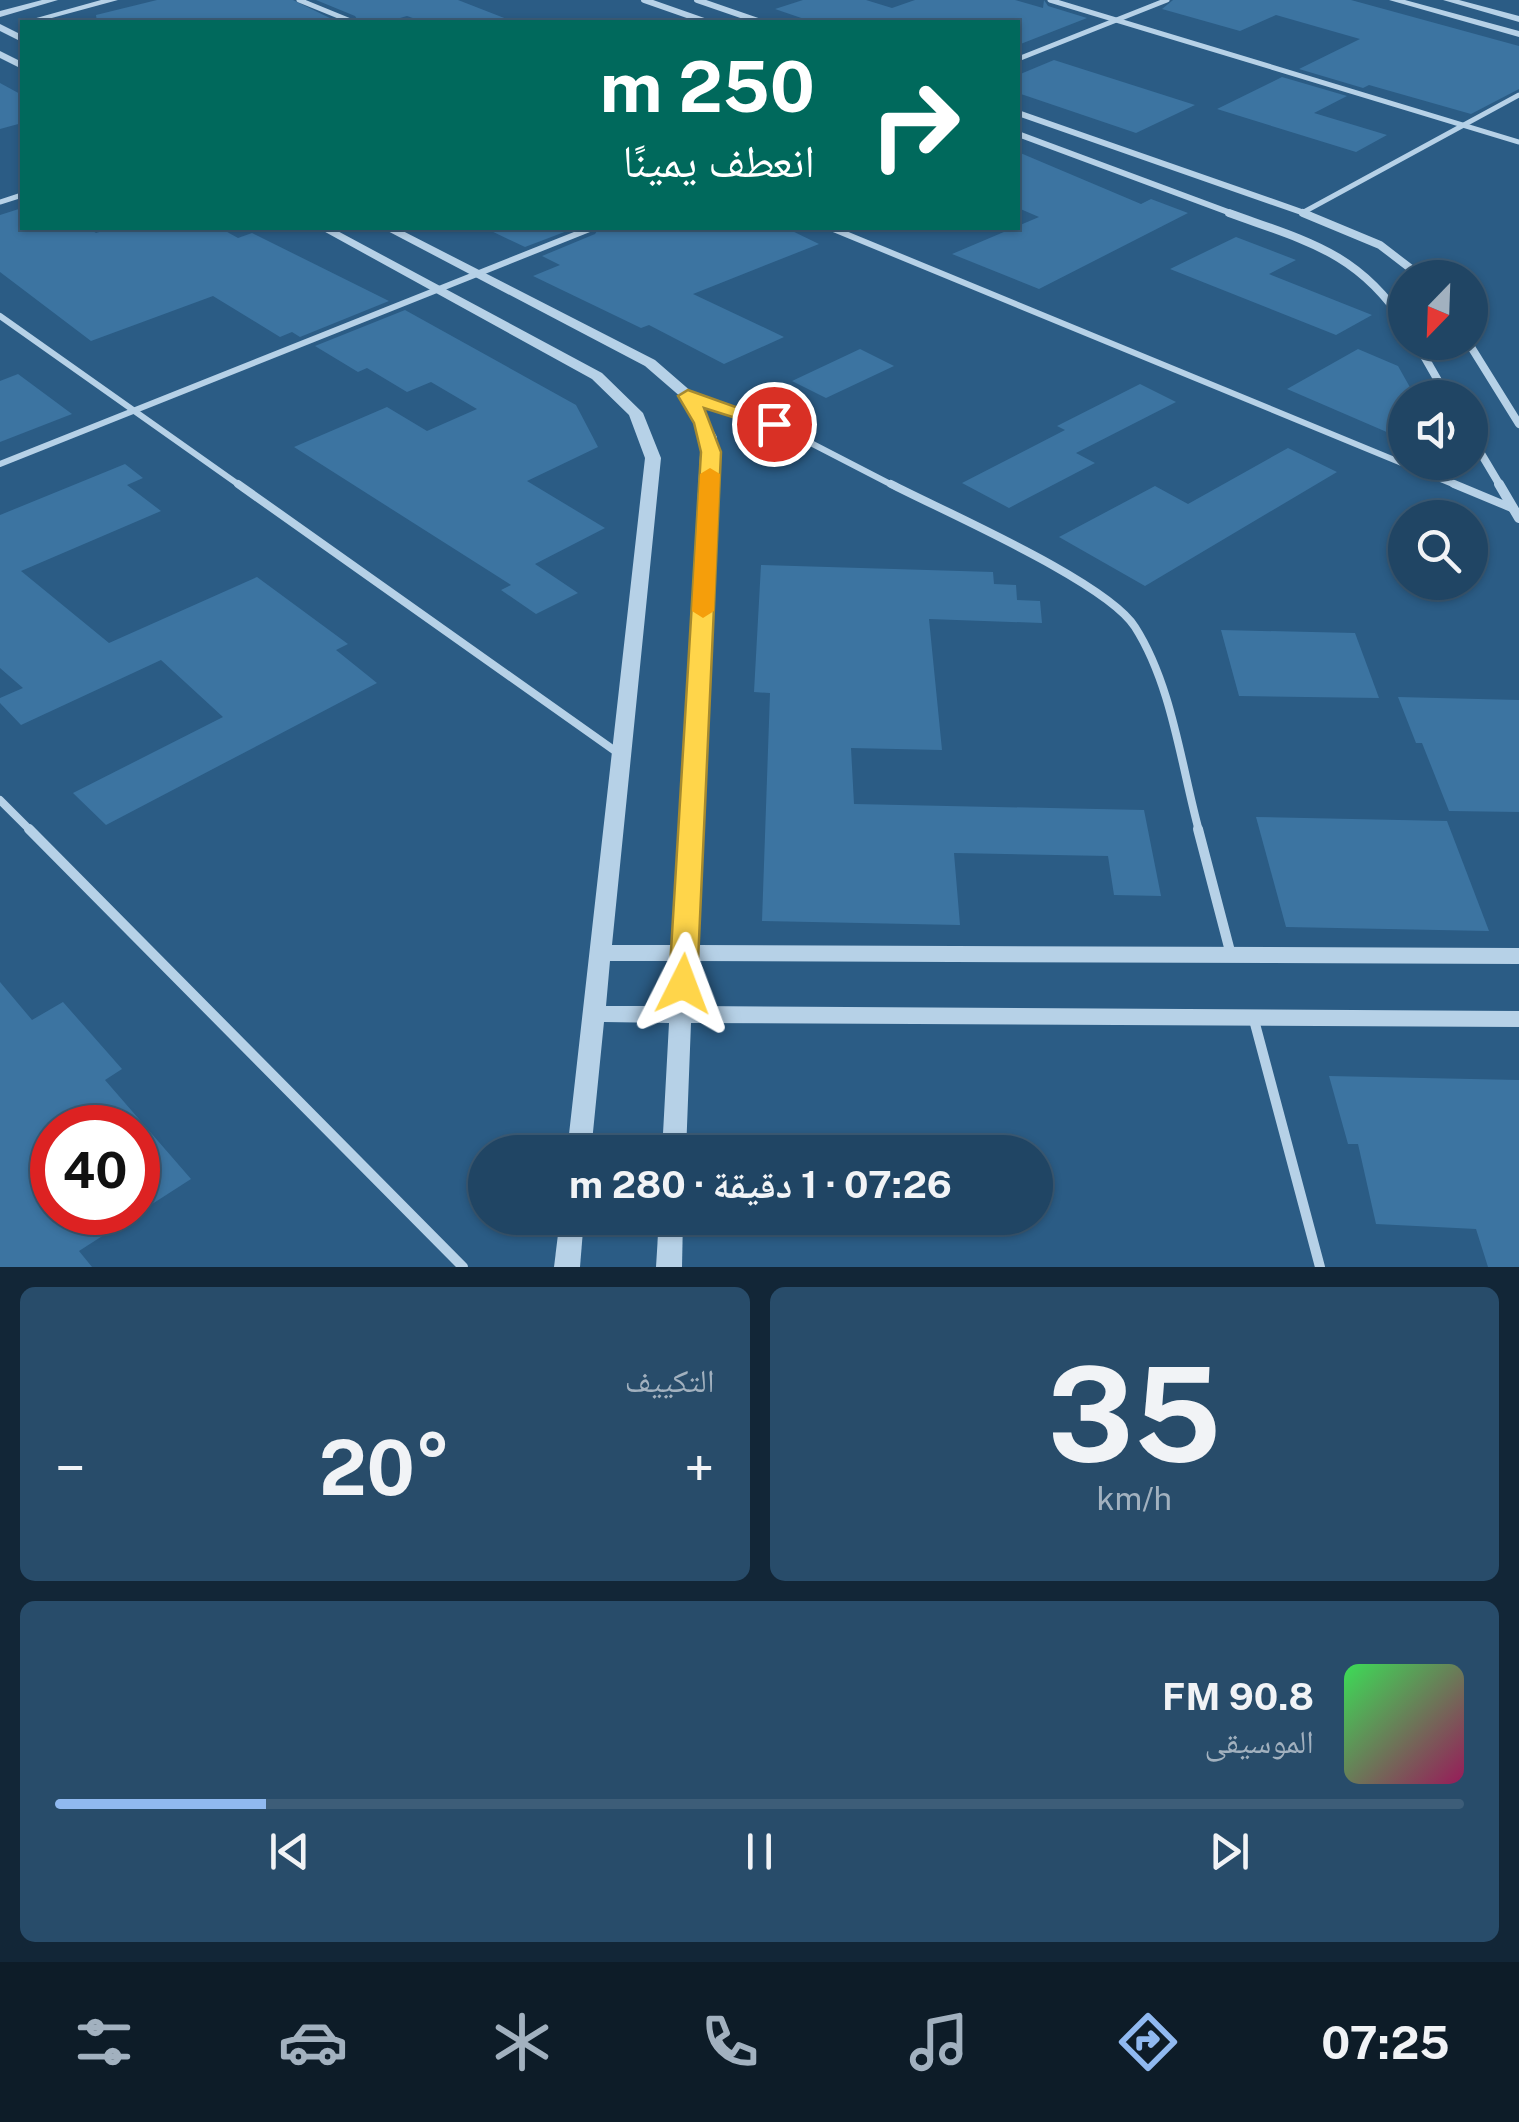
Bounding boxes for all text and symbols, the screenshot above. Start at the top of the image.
text: 250 m [600,45,815,128]
icon: right [850,60,980,190]
text: انعطف يمينًا [623,134,815,187]
north arrow [1388,260,1488,360]
map controls [1388,260,1488,600]
button: sound [1388,380,1488,480]
pin [732,382,817,467]
icon: arrive [747,397,802,452]
button: search [1388,500,1488,600]
position arrow [631,932,735,1036]
speed limit sign: 40 [30,1105,160,1235]
text: 07:26 · 1 دقيقة · 280 m [569,1162,952,1207]
text: 35 [1047,1339,1221,1491]
text: التكييف [625,1362,715,1399]
text: 20° [319,1424,451,1512]
text: − [55,1436,86,1500]
text: + [684,1436,714,1500]
text: km/h [1097,1480,1172,1517]
text: 90.8 FM [1162,1674,1314,1719]
text: الموسيقى [1204,1723,1314,1760]
icon: previous [262,1824,317,1879]
icon: pause [732,1824,787,1879]
icon: next [1202,1824,1257,1879]
icon: filters [69,2007,139,2077]
icon: car [278,2007,348,2077]
icon: climate [487,2007,557,2077]
icon: phone [695,2007,765,2077]
icon: music [904,2007,974,2077]
icon: directions [1113,2007,1183,2077]
text: 07:25 [1321,2016,1450,2069]

